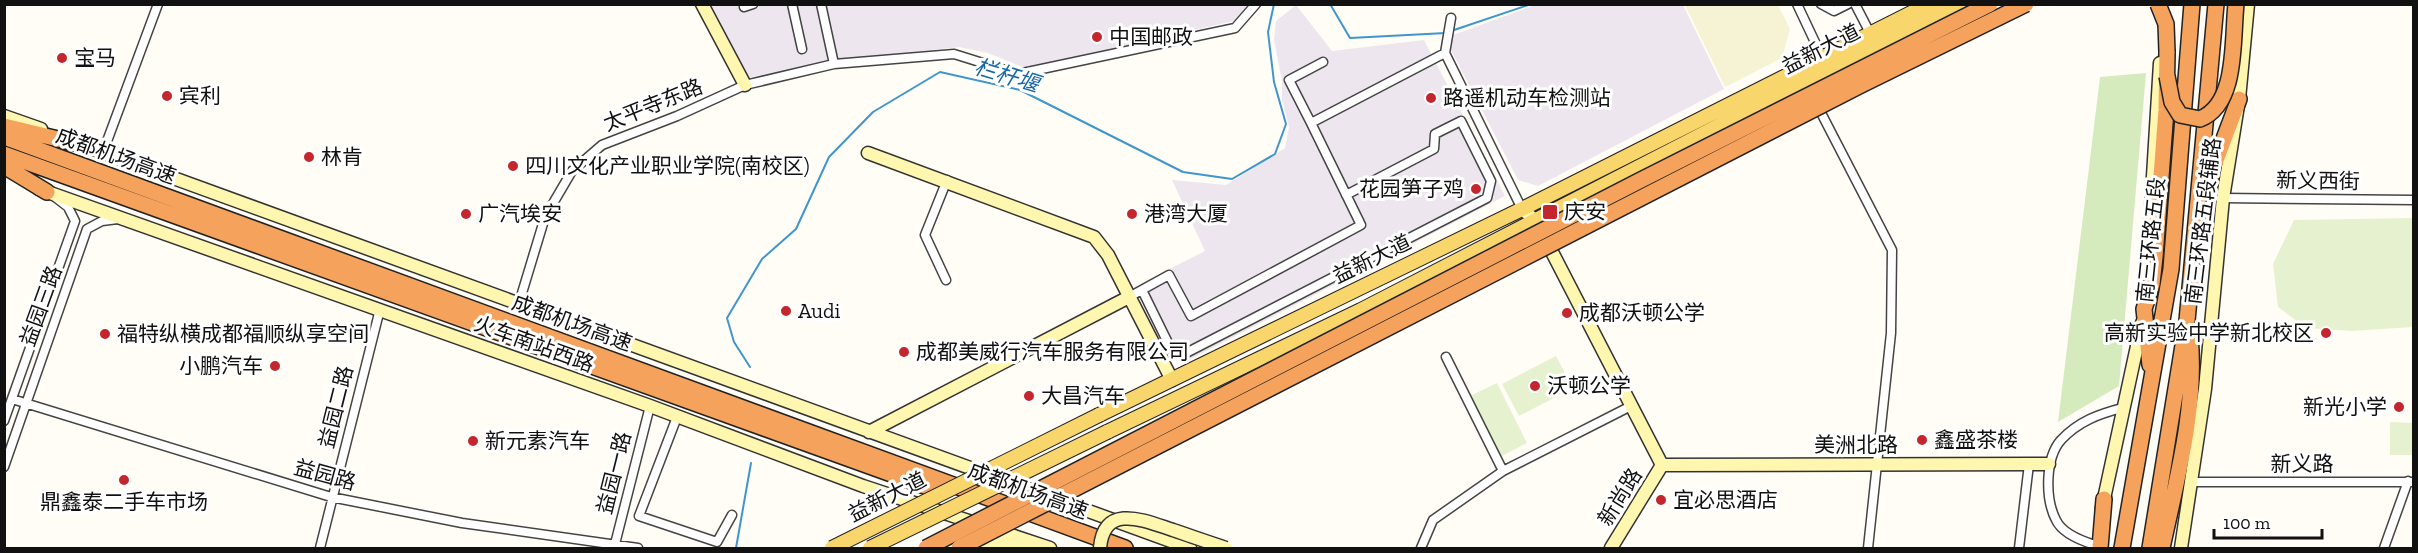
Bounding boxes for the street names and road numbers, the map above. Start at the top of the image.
street label: 益新大道 [1778,18,1864,79]
street label: 太平寺东路 [599,73,706,136]
street label: 成都机场高速 [53,122,180,189]
street label: 南三环路五段辅路 [2180,136,2225,306]
street label: 新义西街 [2276,167,2360,194]
street label: 南三环路五段 [2131,176,2170,304]
street label: 益新大道 [1329,229,1415,288]
street label: 益园三路 [14,262,67,350]
street label: 成都机场高速 [509,289,636,356]
street label: 火车南站西路 [471,310,598,377]
street label: 益园二路 [313,363,358,451]
street label: 益园一路 [591,429,636,517]
street label: 美洲北路 [1814,432,1898,457]
street label: 新义路 [2271,451,2334,476]
street label: 益园路 [291,454,359,495]
street label: 成都机场高速 [965,457,1092,524]
street label: 新尚路 [1592,463,1647,530]
street label: 益新大道 [844,466,930,527]

